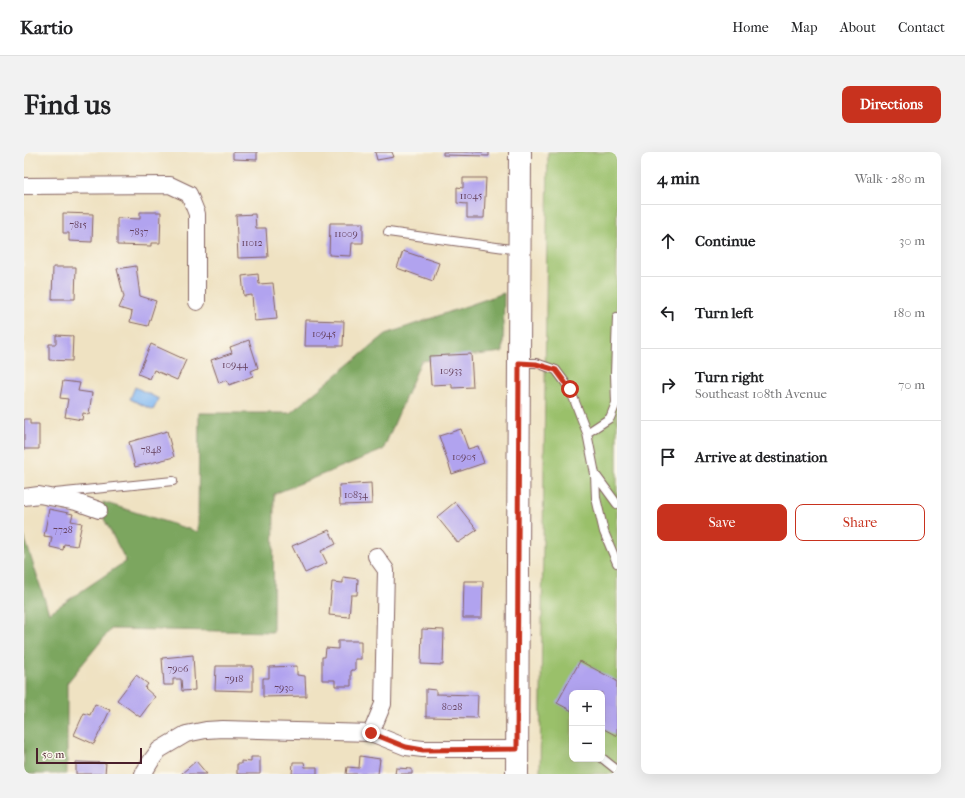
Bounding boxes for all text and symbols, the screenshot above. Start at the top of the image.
text: Kartio [20,17,73,39]
text: Home [732,19,769,36]
text: Map [791,19,818,36]
text: About [840,19,876,36]
text: Contact [898,19,945,36]
button: Directions [842,86,941,123]
text: Find us [24,88,111,121]
text: 4 min [657,168,700,188]
text: Walk · 280 m [855,171,925,186]
house number: 11045 [460,190,482,202]
house number: 7815 [69,219,87,231]
house number: 7837 [130,226,149,238]
house number: 11009 [334,228,358,240]
icon: ahead [657,230,679,252]
text: Continue [695,232,755,250]
text: 30 m [899,233,925,248]
house number: 11012 [241,237,263,249]
icon: left [657,302,679,324]
text: Turn left [695,304,753,322]
text: 180 m [893,305,925,320]
house number: 10945 [312,328,336,340]
house number: 10944 [222,359,249,371]
house number: 10933 [440,365,462,377]
text: Turn right [695,368,764,386]
icon: right [657,374,679,396]
text: 70 m [898,377,925,392]
route start [561,380,579,398]
text: Southeast 108th Avenue [695,386,827,401]
house number: 7848 [141,444,161,456]
icon: arrive [657,446,679,468]
text: Arrive at destination [695,448,827,466]
house number: 10905 [452,451,476,463]
house number: 10834 [344,489,369,501]
button: Save [657,504,787,541]
button: Share [795,504,925,541]
house number: 7728 [53,524,73,536]
house number: 7906 [167,663,189,675]
house number: 7918 [225,673,243,685]
house number: 7930 [274,682,294,694]
map controls [569,690,605,762]
button: + [569,690,605,726]
house number: 8028 [442,701,462,713]
route end [362,724,380,742]
button: − [569,726,605,762]
scale bar [36,746,142,765]
text: 50 m [42,748,64,761]

